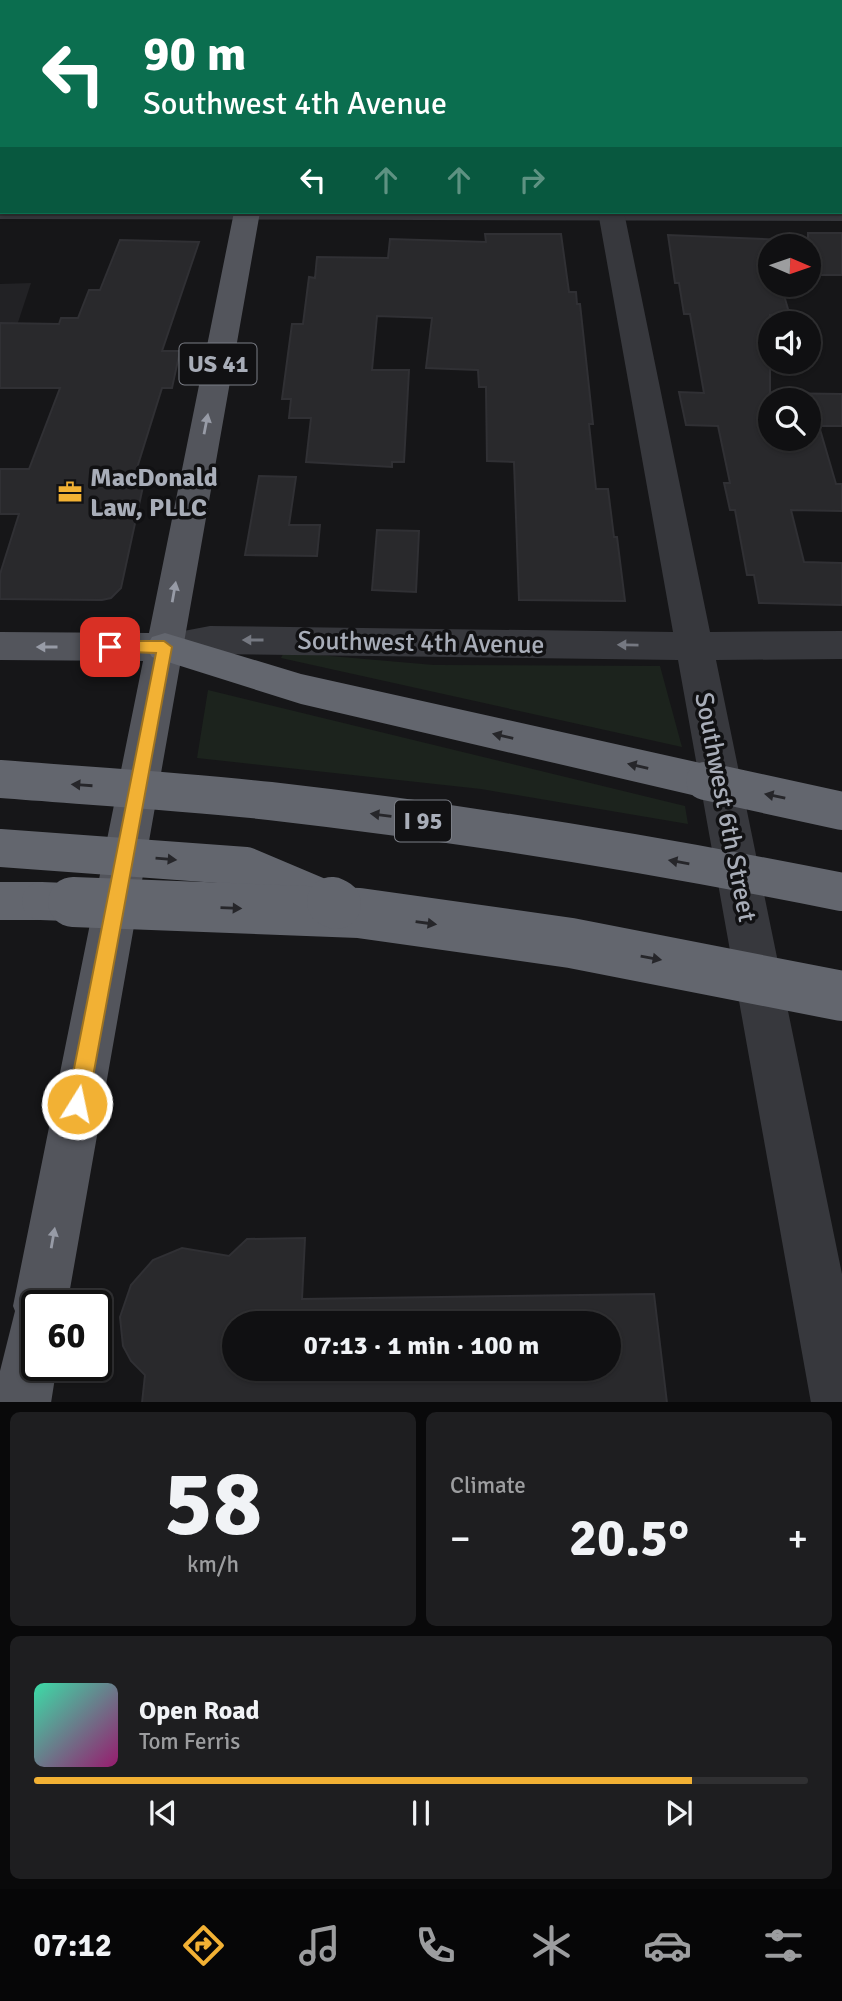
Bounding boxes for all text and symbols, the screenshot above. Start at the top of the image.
text: 90 m [143,24,246,84]
icon: left [28,28,119,119]
text: Southwest 4th Avenue [143,84,447,123]
icon: left [294,161,332,199]
icon: ahead [367,161,405,199]
icon: ahead [440,161,478,199]
icon: right [513,161,551,199]
north arrow [758,234,821,298]
map controls [758,234,821,451]
button: sound [758,311,821,374]
road number: US 41 [180,344,256,384]
button: search [758,388,821,451]
one-way arrow [201,413,212,435]
place label: MacDonald Law, PLLC [90,462,218,524]
office icon: MacDonald Law, PLLC [56,478,84,506]
one-way arrow [169,580,180,602]
pin [80,617,140,677]
street label: Southwest 4th Avenue [297,625,545,661]
icon: arrive [91,628,129,666]
one-way arrow [242,634,264,646]
one-way arrow [616,639,638,651]
one-way arrow [36,641,58,653]
street label: Southwest 6th Street [687,690,763,925]
one-way arrow [492,730,514,741]
one-way arrow [627,760,649,771]
one-way arrow [71,779,93,790]
one-way arrow [764,791,786,802]
road number: I 95 [395,800,451,842]
one-way arrow [370,810,392,821]
one-way arrow [155,854,177,865]
one-way arrow [668,856,690,867]
one-way arrow [220,903,242,914]
one-way arrow [416,917,438,928]
one-way arrow [640,953,662,964]
position arrow [40,1067,114,1141]
one-way arrow [47,1227,58,1249]
speed limit sign: 60 [21,1290,112,1381]
text: 07:13 · 1 min · 100 m [304,1330,539,1362]
text: 58 [164,1448,262,1561]
text: Climate [450,1471,526,1500]
text: 20.5° [569,1506,689,1570]
text: − [450,1515,471,1562]
text: + [787,1515,808,1562]
text: km/h [187,1550,239,1579]
text: Open Road [139,1695,260,1727]
text: Tom Ferris [139,1727,240,1756]
icon: previous [144,1794,182,1832]
icon: pause [402,1794,440,1832]
icon: next [660,1794,698,1832]
icon: directions [179,1921,228,1970]
icon: music [295,1921,344,1970]
icon: phone [411,1921,460,1970]
icon: climate [527,1921,576,1970]
icon: car [643,1921,692,1970]
icon: filters [759,1921,808,1970]
text: 07:12 [34,1926,112,1965]

